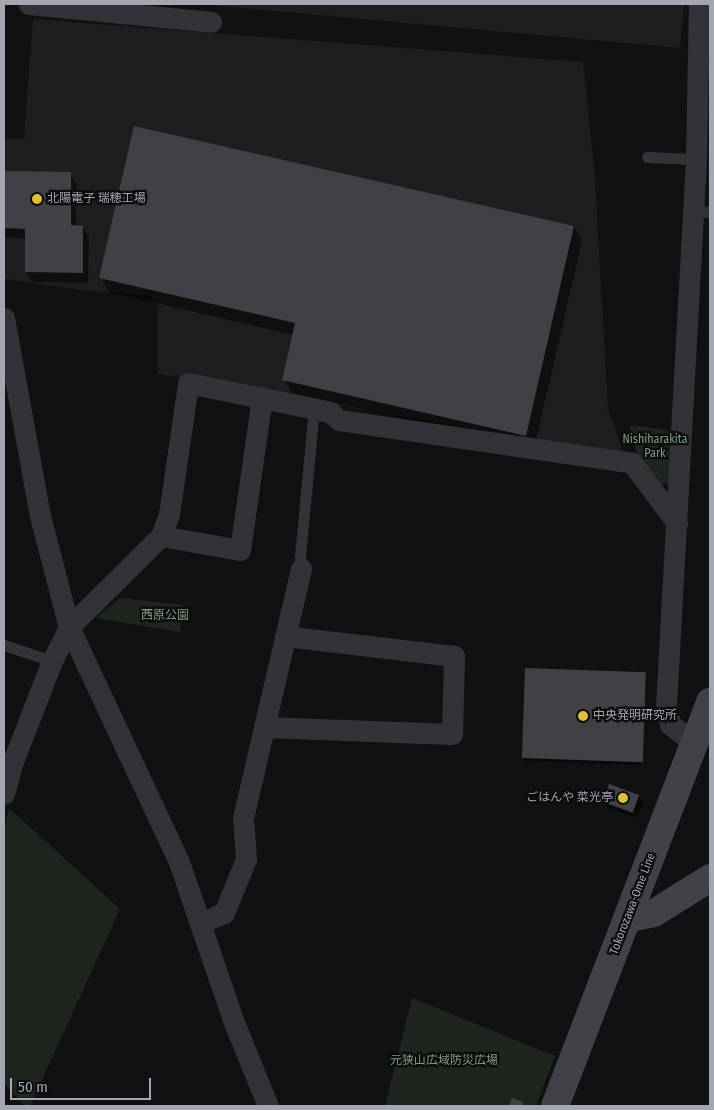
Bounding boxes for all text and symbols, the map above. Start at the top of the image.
place label: 北陽電子 瑞穂工場 [47,192,146,206]
marker: 北陽電子 瑞穂工場 [31,193,43,205]
park label: Nishiharakita Park [622,433,688,461]
park label: 西原公園 [141,609,189,623]
place label: 中央発明研究所 [593,709,677,723]
marker: 中央発明研究所 [577,710,589,722]
place label: ごはんや 菜光亭 [526,791,613,805]
marker: ごはんや 菜光亭 [617,792,629,804]
street label: Tokorozawa-Ome Line [607,851,659,957]
park label: 元狭山広域防災広場 [390,1054,498,1068]
scale bar [12,1068,154,1100]
text: 50 m [18,1078,48,1096]

